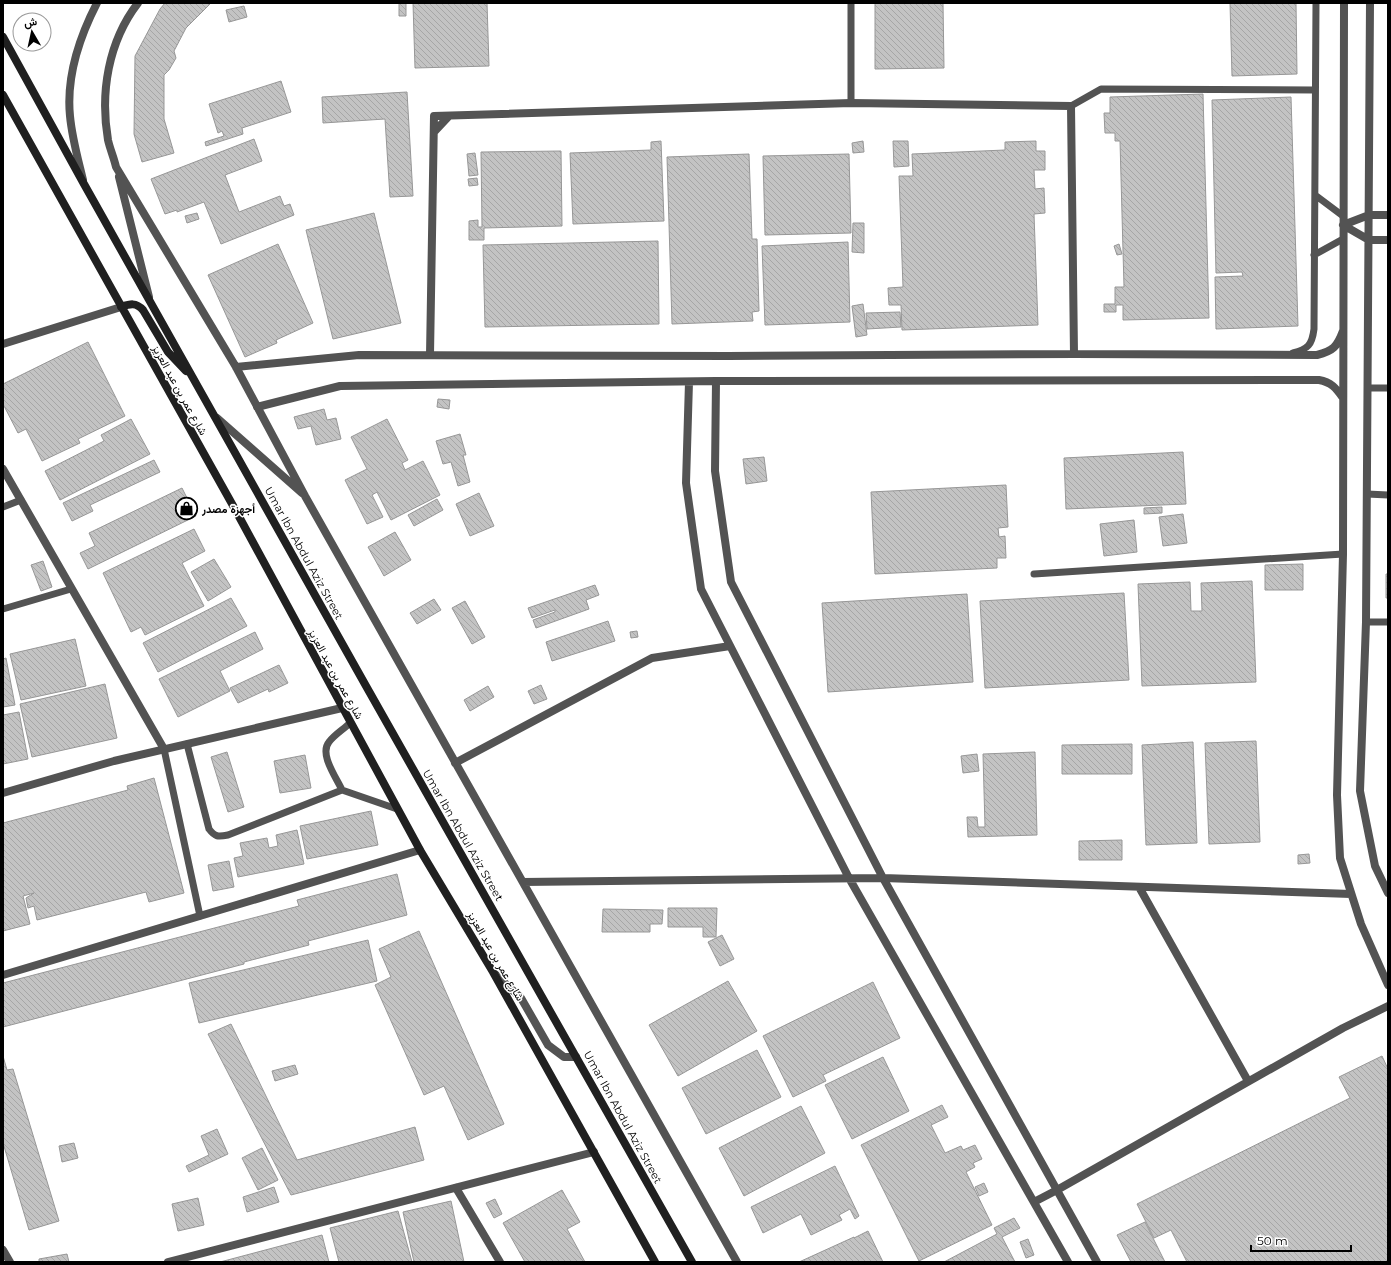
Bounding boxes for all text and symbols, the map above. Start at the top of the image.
north arrow [12,12,52,52]
text: ش [23,14,38,30]
street label: شارع عمر بن عبد العزيز [148,342,211,438]
street label: Umar Ibn Abdul Aziz Street [262,484,347,622]
shop icon: أجهزة مصدر [173,496,199,522]
place label: أجهزة مصدر [201,502,255,516]
street label: شارع عمر بن عبد العزيز [304,626,367,722]
street label: Umar Ibn Abdul Aziz Street [420,767,507,904]
street label: شارع عمر بن عبد العزيز [463,908,527,1004]
street label: Umar Ibn Abdul Aziz Street [581,1048,666,1186]
scale bar [1251,1227,1351,1253]
text: 50 m [1257,1233,1288,1248]

